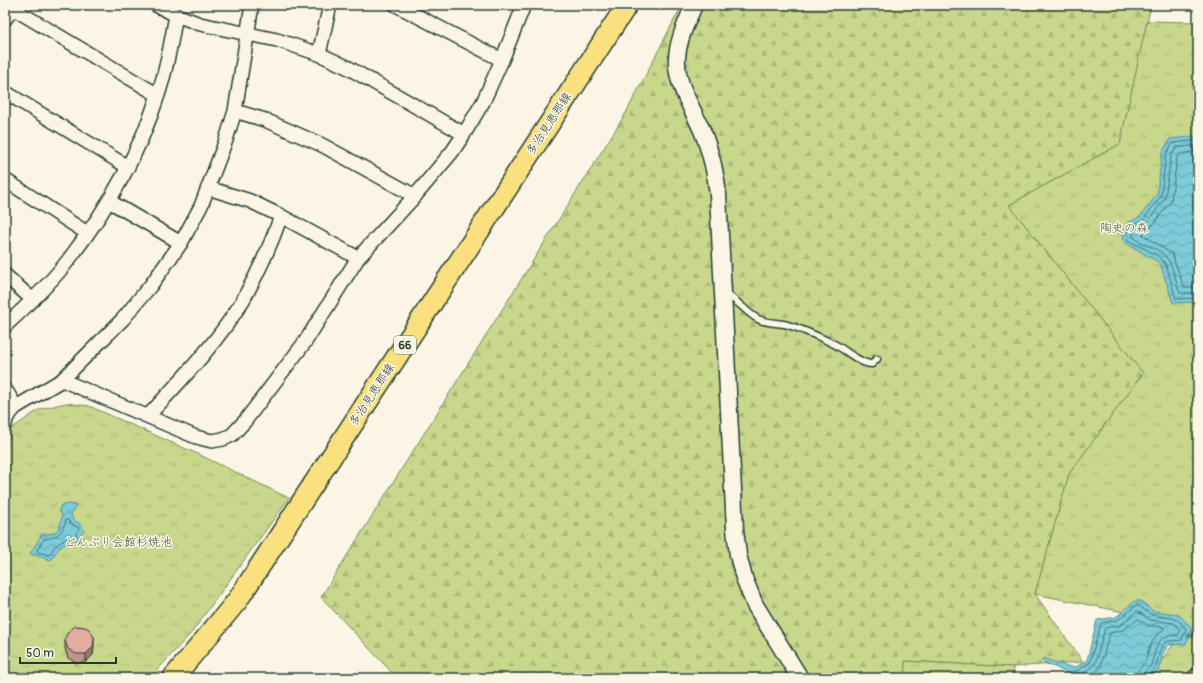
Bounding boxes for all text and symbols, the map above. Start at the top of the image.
street label: 多治見恵那線 [523,90,575,158]
park label: 陶史の森 [1100,221,1148,236]
road number: 66 [394,336,416,354]
street label: 多治見恵那線 [346,361,398,429]
park label: どんぶり会館杉焼池 [64,535,172,550]
scale bar [20,639,116,665]
text: 50 m [26,646,54,661]

